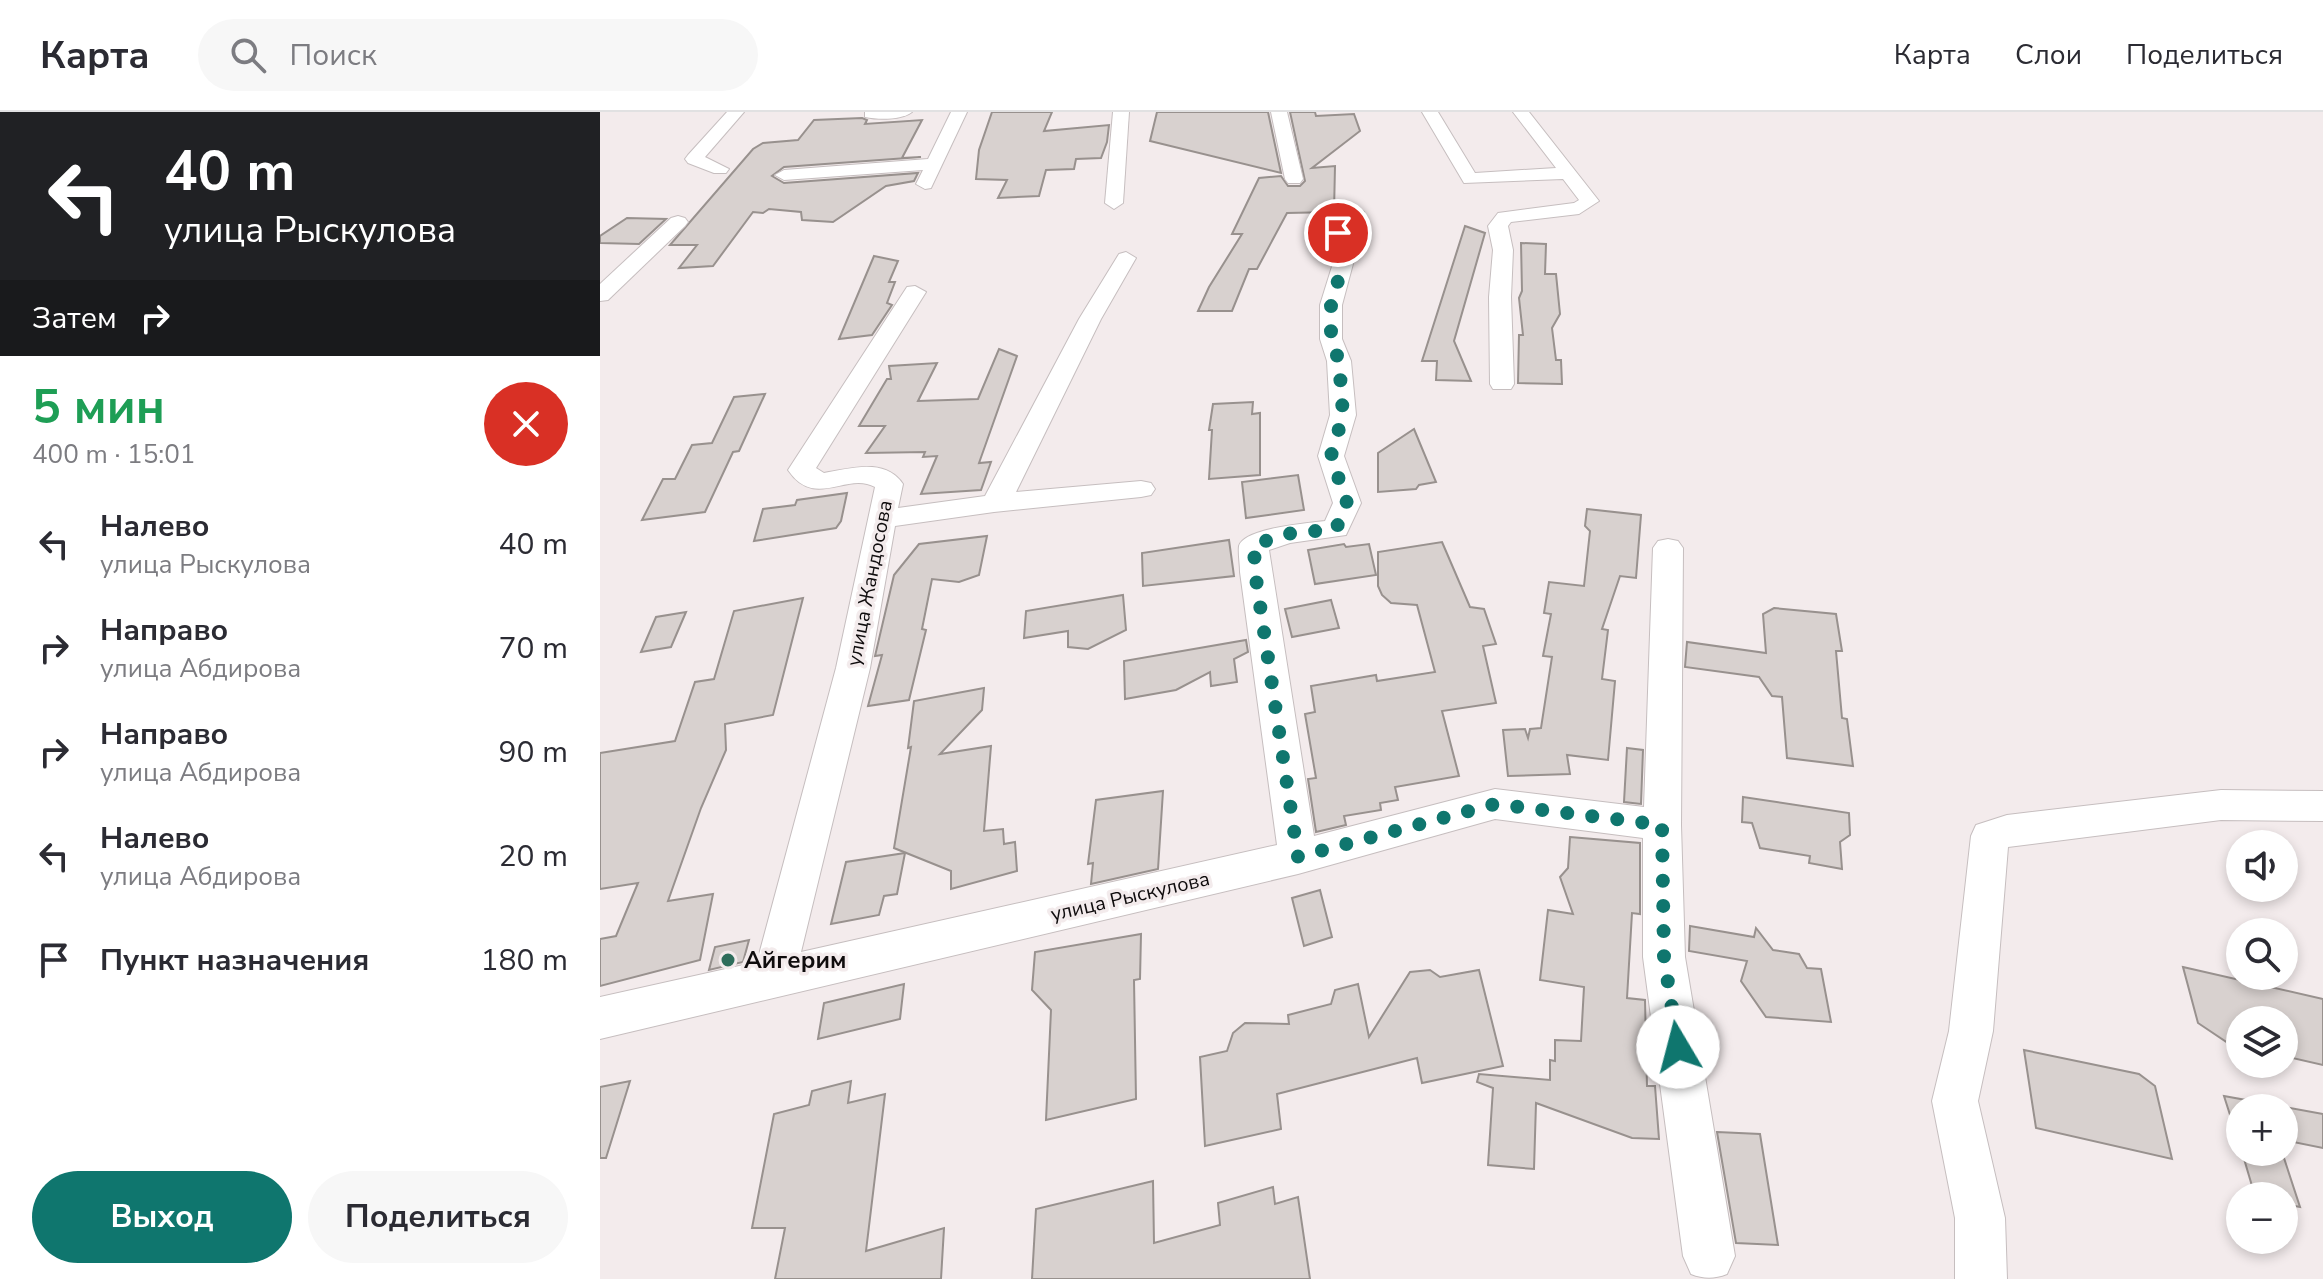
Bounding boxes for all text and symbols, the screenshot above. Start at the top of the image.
search box [198,19,758,91]
text: Карта [40,30,150,81]
icon: search [226,33,270,77]
text: Поиск [290,35,377,76]
text: Карта [1894,36,1971,74]
text: Слои [2015,36,2082,74]
text: Поделиться [2126,36,2283,74]
text: 40 m [164,133,295,210]
icon: left [32,144,136,248]
pin [1304,199,1372,267]
text: улица Рыскулова [164,206,456,255]
icon: arrive [1316,211,1360,255]
icon: right [133,296,177,340]
text: Затем [32,298,117,339]
text: 5 мин [32,374,165,440]
button: close [484,382,568,466]
text: 400 m · 15:01 [32,437,195,472]
street label: улица Жандосова [840,498,899,668]
text: Налево [100,506,209,547]
icon: left [32,522,76,566]
text: 40 m [499,524,568,565]
text: улица Рыскулова [100,547,311,582]
text: Направо [100,610,228,651]
icon: right [32,626,76,670]
text: 70 m [499,628,568,669]
text: улица Абдирова [100,651,301,686]
text: Направо [100,714,228,755]
icon: right [32,730,76,774]
text: 90 m [499,732,568,773]
text: улица Абдирова [100,755,301,790]
text: Налево [100,818,209,859]
map controls [2226,830,2298,1254]
button: sound [2226,830,2298,902]
icon: left [32,834,76,878]
text: 20 m [499,836,568,877]
text: улица Абдирова [100,859,301,894]
street label: улица Рыскулова [1048,865,1212,928]
button: search [2226,918,2298,990]
icon: arrive [32,938,76,982]
text: Пункт назначения [100,940,369,981]
text: 180 m [481,940,568,981]
place label: Айгерим [744,944,846,976]
marker: Айгерим [719,951,737,969]
position arrow [1636,1005,1720,1089]
button: layers [2226,1006,2298,1078]
button: + [2226,1094,2298,1166]
button: Выход [32,1171,292,1263]
button: Поделиться [308,1171,568,1263]
button: − [2226,1182,2298,1254]

